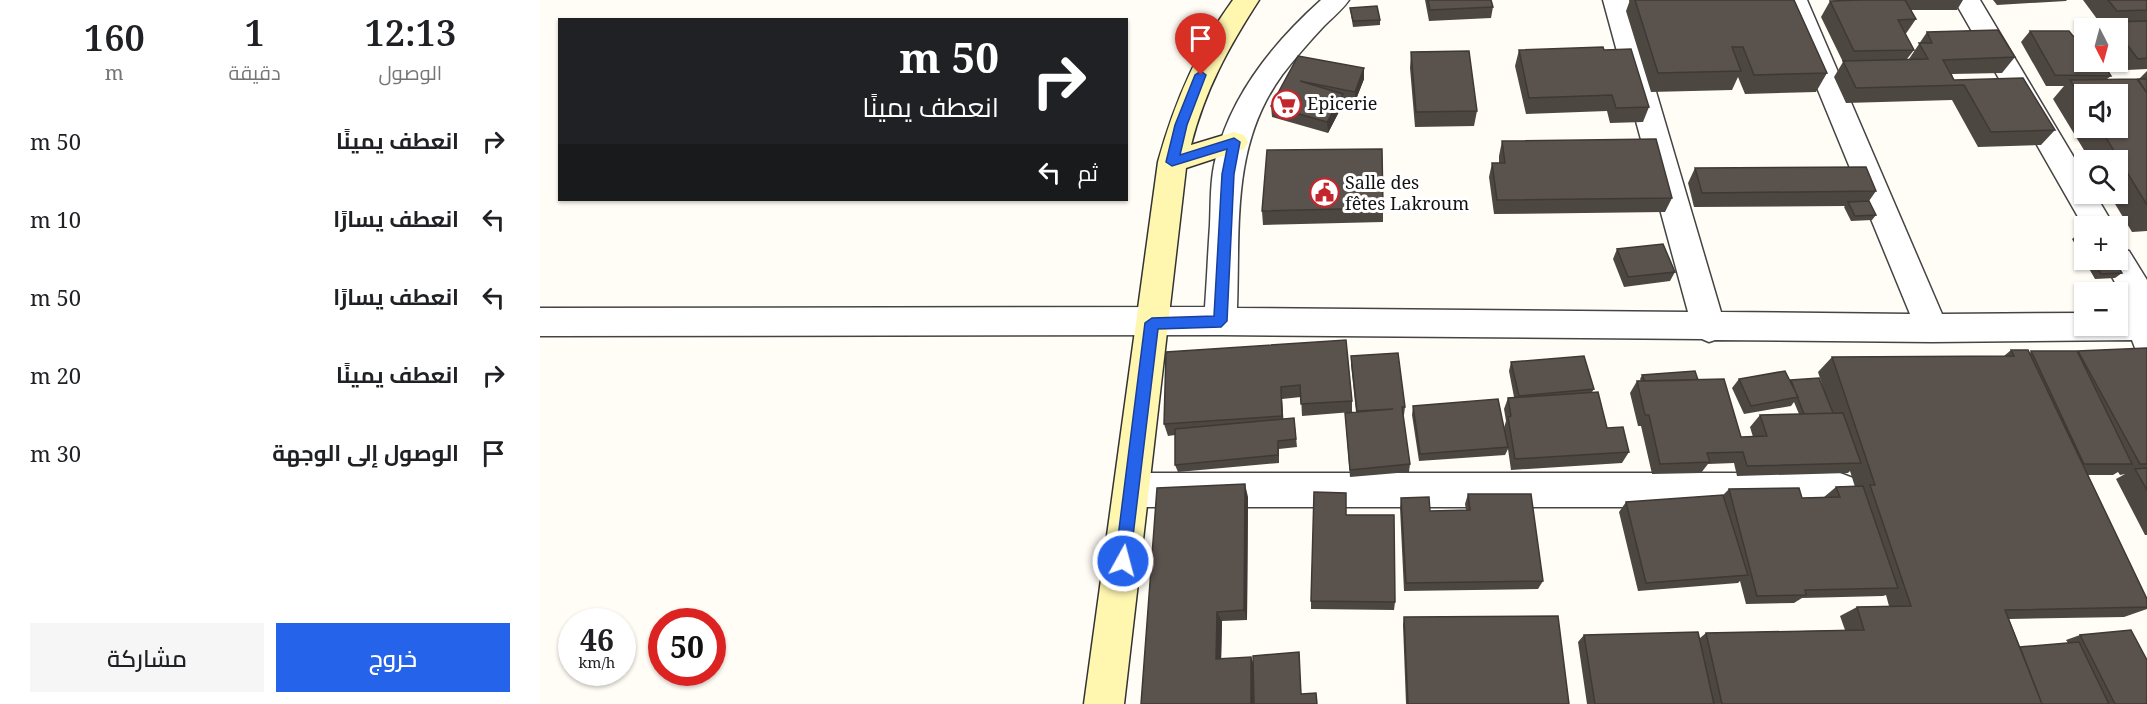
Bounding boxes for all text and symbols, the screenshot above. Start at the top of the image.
text: 1 [244,8,265,57]
text: 12:13 [364,8,456,57]
text: 160 [84,13,145,62]
pin [1175,13,1226,75]
north arrow [2074,18,2128,72]
map controls [2074,18,2128,336]
icon: arrive [1184,22,1217,55]
text: 50 m [899,28,999,85]
icon: right [1020,42,1098,120]
text: m [105,59,124,86]
text: دقيقة [229,59,281,86]
text: الوصول [378,59,442,86]
button: sound [2074,84,2128,138]
text: انعطف يمينًا [862,88,999,125]
supermarket icon: Epicerie [1270,88,1302,120]
place label: Epicerie [1307,91,1377,115]
text: انعطف يمينًا [336,125,459,155]
icon: right [477,125,510,158]
text: 50 m [30,126,81,156]
button: search [2074,150,2128,204]
icon: left [1033,156,1066,189]
text: ثم [1078,157,1098,187]
place label: Salle des fêtes Lakroum [1345,170,1469,215]
public building icon: Salle des fêtes Lakroum [1308,177,1340,209]
text: انعطف يسارًا [333,203,459,233]
icon: left [477,203,510,236]
text: 10 m [30,204,81,234]
button: + [2074,216,2128,270]
text: انعطف يسارًا [333,281,459,311]
icon: left [477,281,510,314]
text: 50 m [30,282,81,312]
button: − [2074,282,2128,336]
text: انعطف يمينًا [336,359,459,389]
icon: right [477,359,510,392]
text: 20 m [30,360,81,390]
text: الوصول إلى الوجهة [272,437,459,467]
icon: arrive [477,437,510,470]
text: 30 m [30,438,81,468]
position arrow [1091,529,1155,593]
speed limit sign: 50 [648,608,726,686]
text: 46 [580,619,614,660]
button: مشاركة [30,623,264,692]
button: خروج [276,623,510,692]
text: km/h [579,652,615,672]

